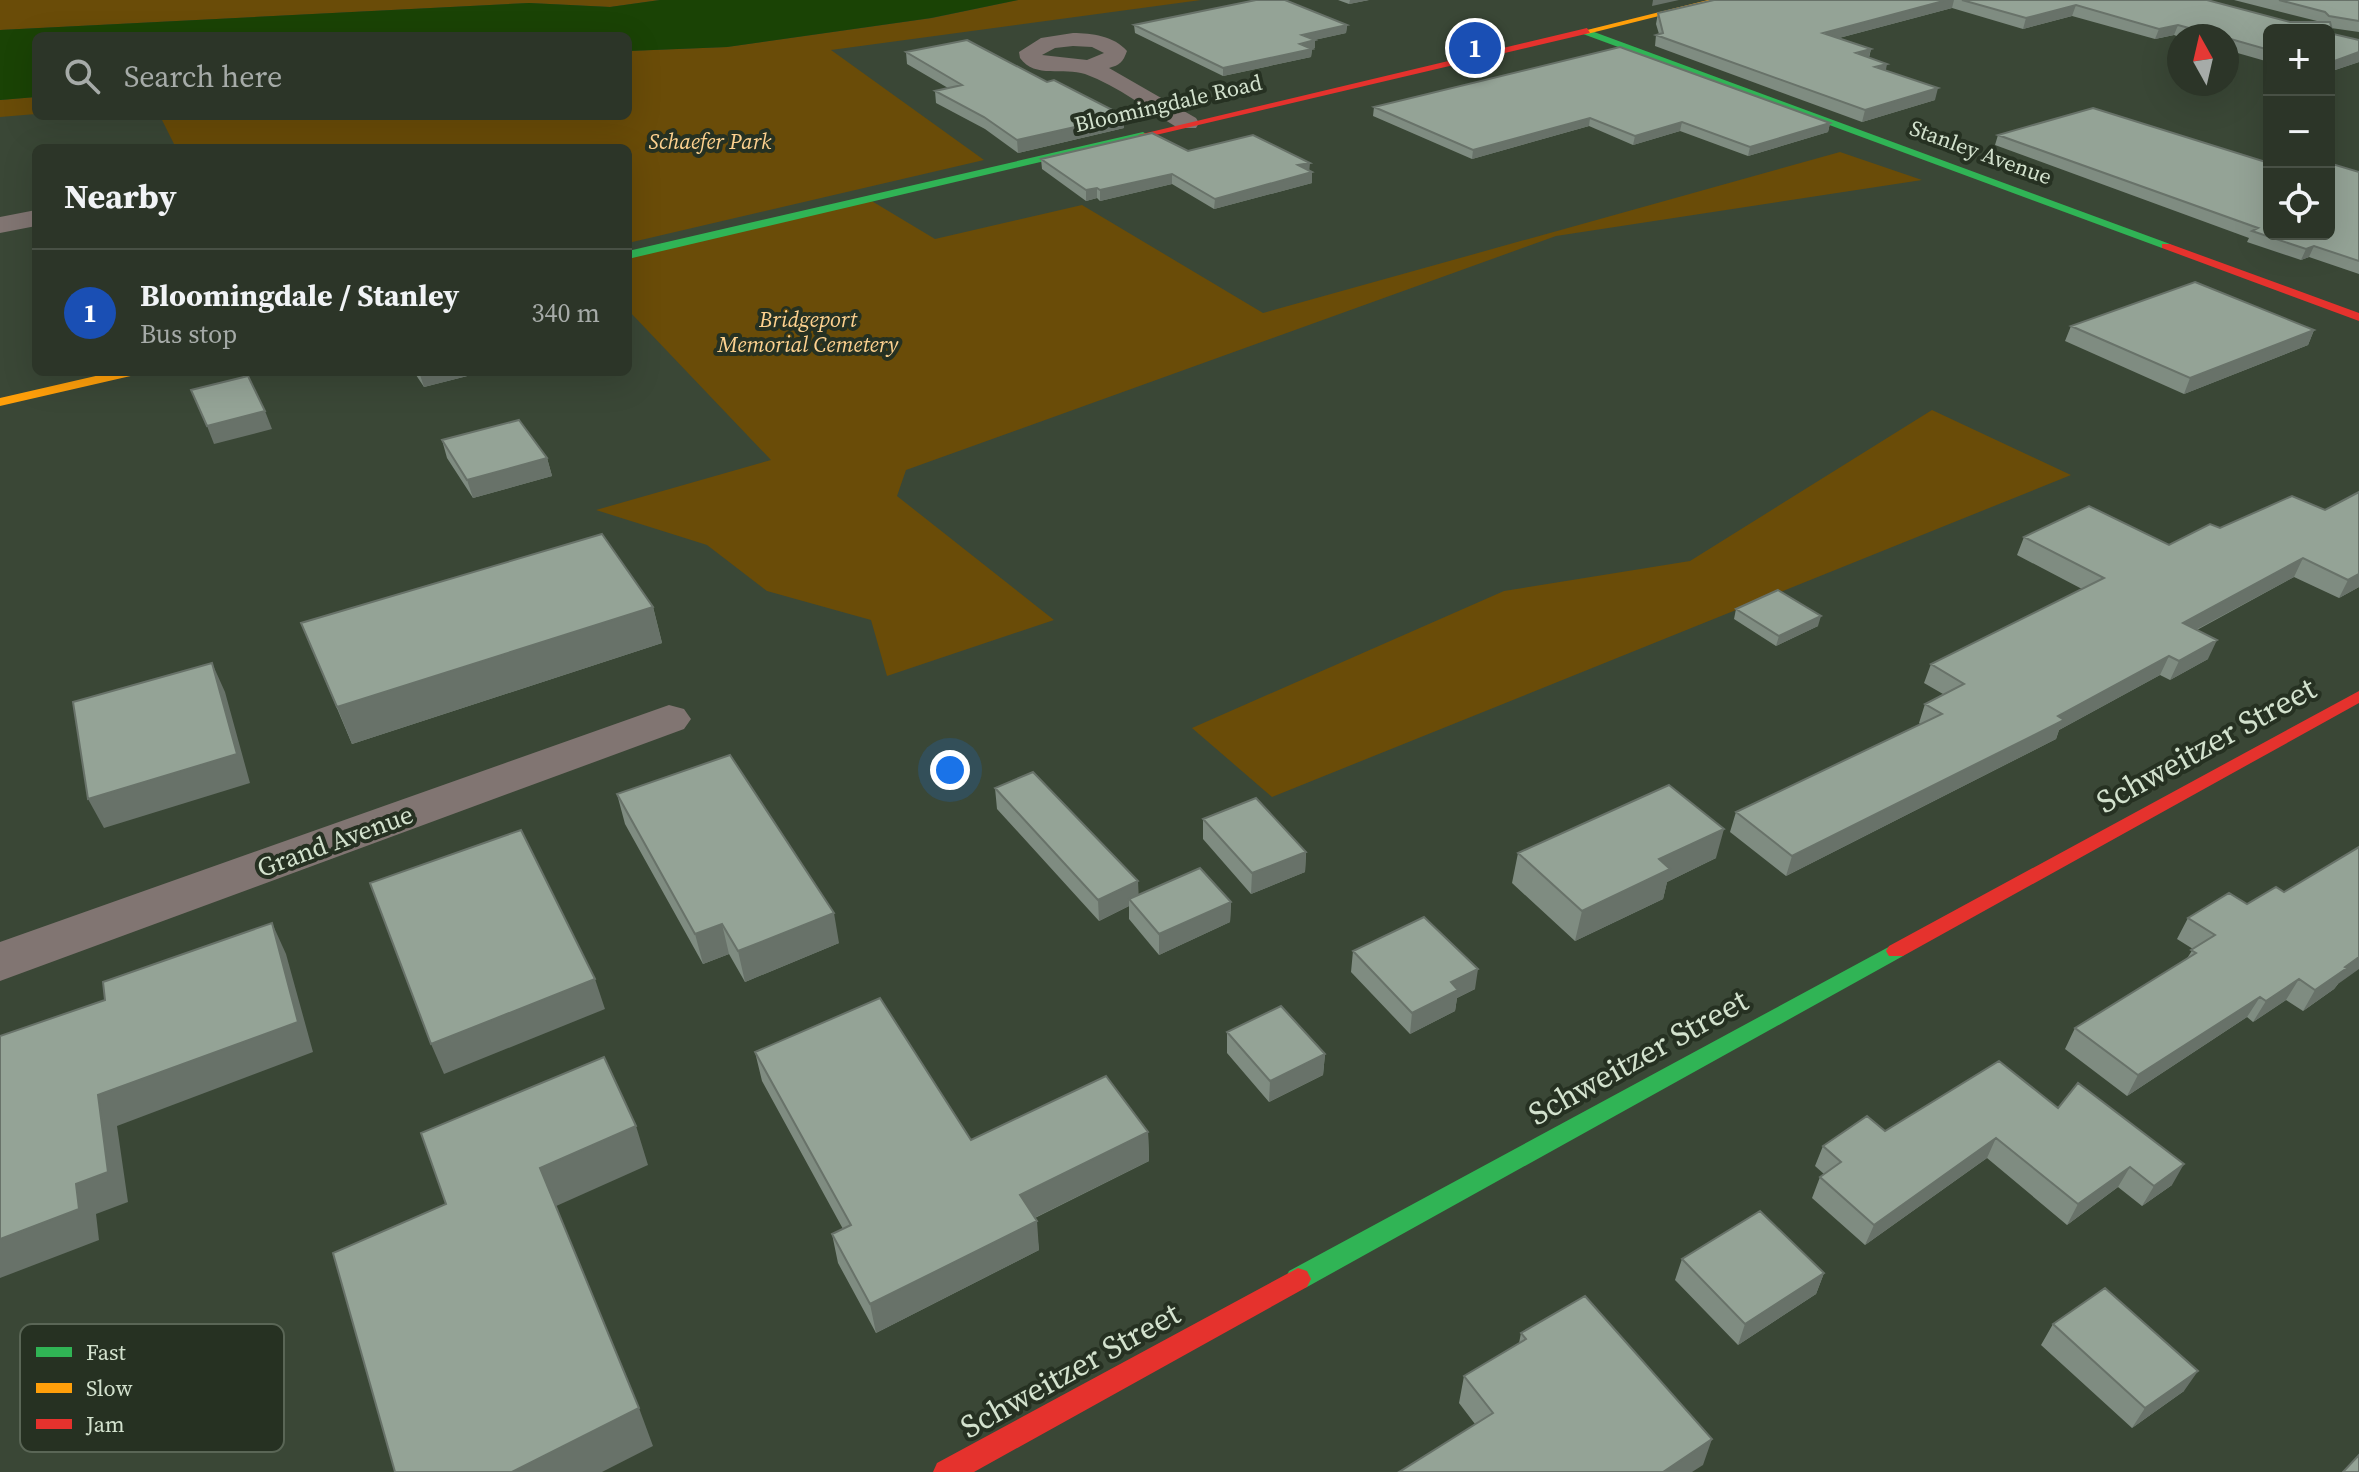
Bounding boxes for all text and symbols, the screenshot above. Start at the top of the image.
pin: 1 [1449,18,1501,78]
north arrow [2167,24,2239,96]
map controls [2263,24,2335,240]
button: + [2263,24,2335,96]
search box [32,32,632,120]
icon: search [60,54,104,98]
text: Search here [124,56,282,97]
street label: Bloomingdale Road [1071,67,1265,139]
button: − [2263,96,2335,168]
street label: Stanley Avenue [1906,112,2056,192]
park label: Schaefer Park [648,126,772,156]
button: locate [2263,168,2335,240]
text: Nearby [64,173,177,219]
text: Bloomingdale / Stanley [140,275,459,316]
text: 1 [83,295,97,331]
text: 340 m [532,295,600,331]
park label: Bridgeport Memorial Cemetery [717,304,899,359]
text: Bus stop [140,316,237,352]
street label: Schweitzer Street [2088,666,2324,824]
your location [930,750,970,790]
street label: Grand Avenue [252,796,418,886]
street label: Schweitzer Street [1520,978,1756,1136]
street label: Schweitzer Street [952,1291,1188,1449]
legend [20,1324,284,1452]
text: Fast [86,1337,127,1367]
text: Slow [86,1373,133,1403]
text: Jam [85,1409,125,1439]

